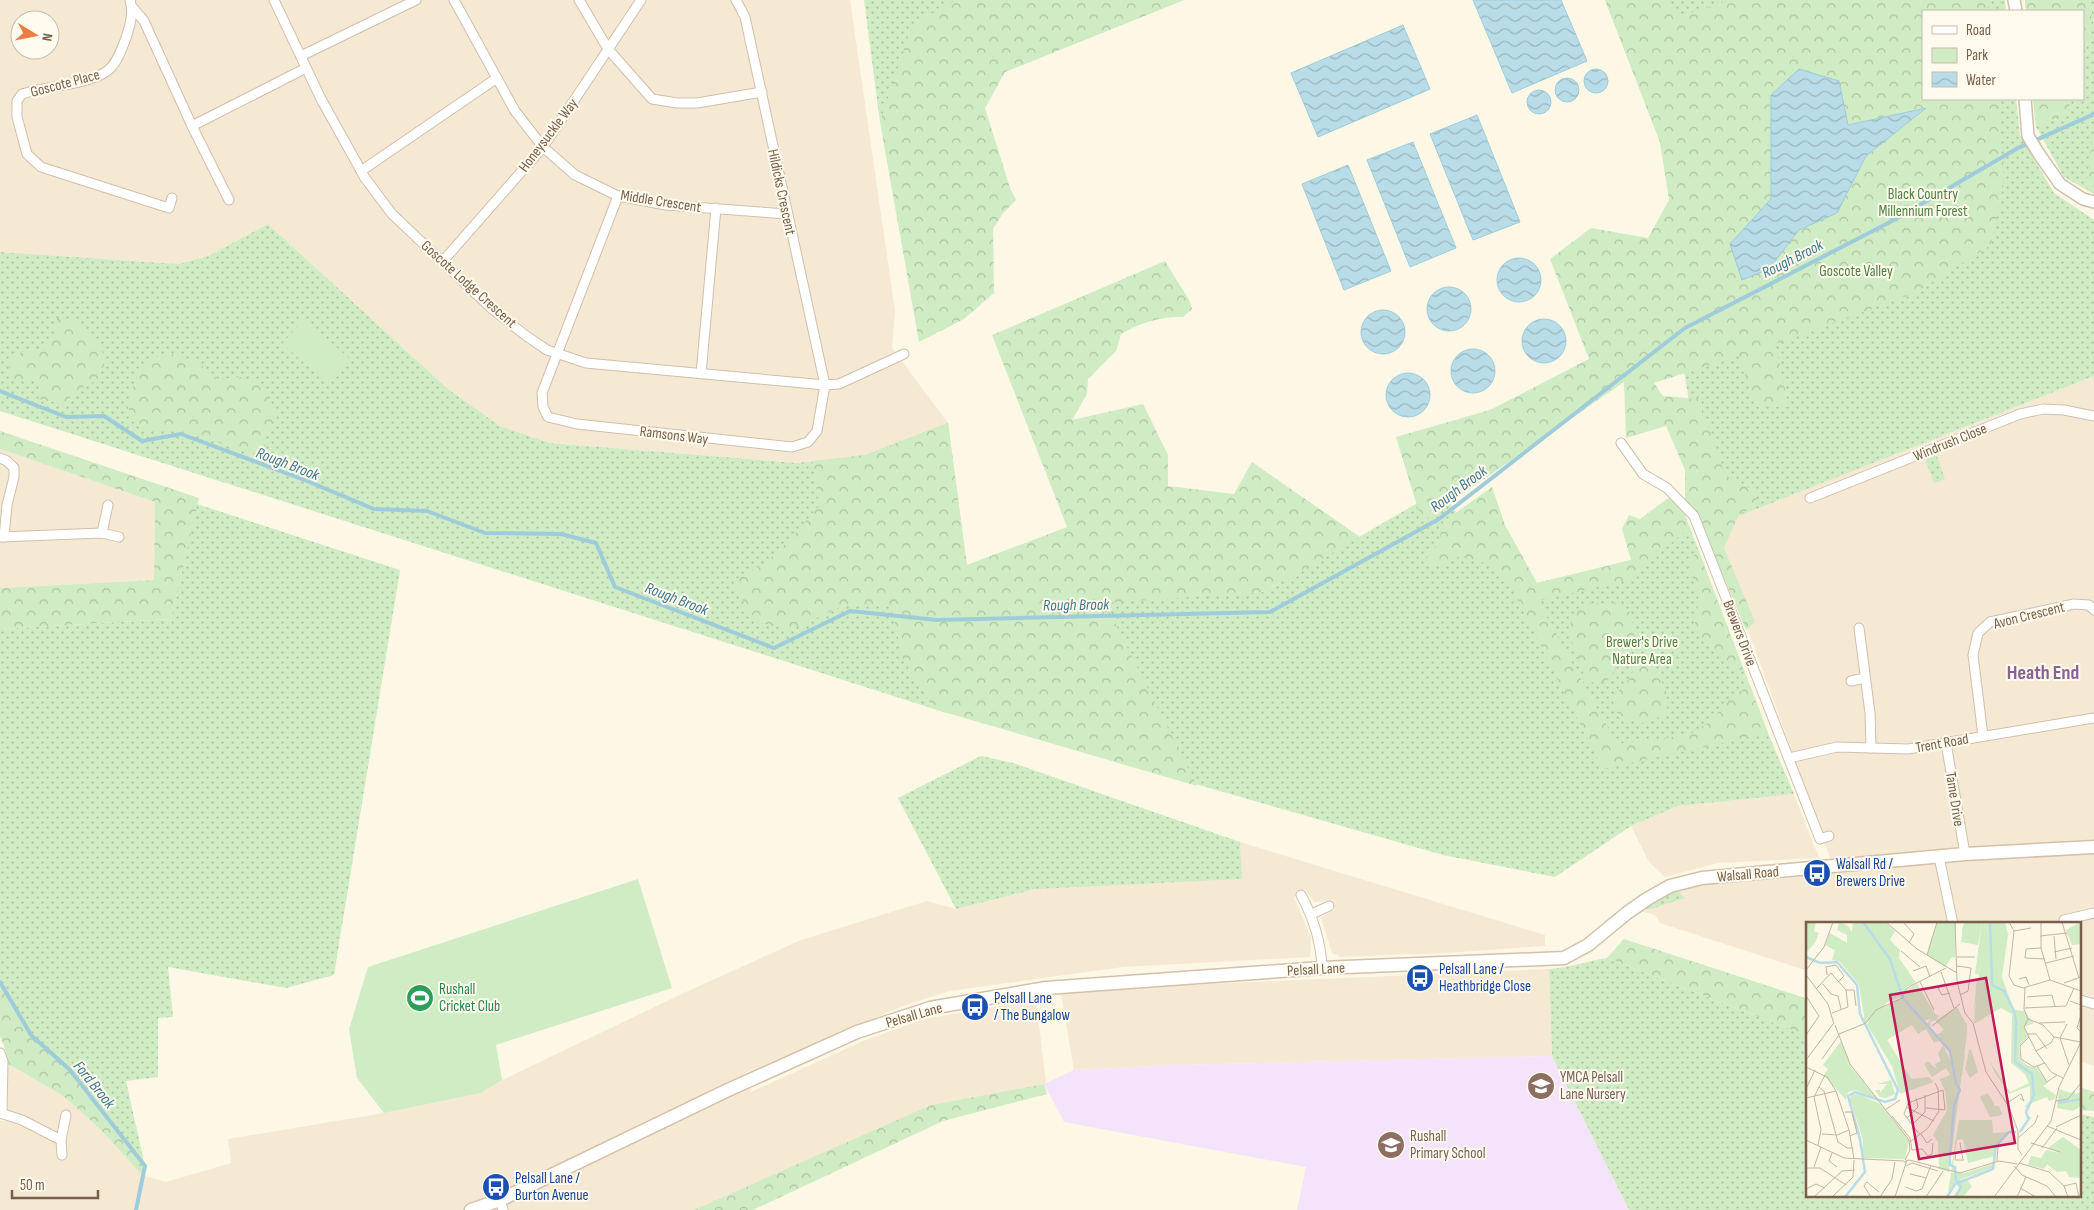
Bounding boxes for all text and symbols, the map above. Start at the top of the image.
north arrow [10,10,60,60]
legend [1922,10,2084,100]
text: Road [1966,21,1991,40]
text: N [38,32,56,42]
text: Park [1966,46,1988,65]
street label: Goscote Place [28,65,102,102]
text: Water [1966,71,1997,90]
street label: Honeysuckle Way [515,95,582,176]
street label: Hildicks Crescent [763,147,800,237]
park label: Black Country Millennium Forest [1879,185,1968,221]
street label: Middle Crescent [619,186,703,217]
water label: Rough Brook [1759,235,1827,283]
street label: Goscote Lodge Crescent [417,236,521,333]
park label: Goscote Valley [1819,262,1893,281]
street label: Windrush Close [1911,419,1990,466]
street label: Ramsons Way [639,422,709,449]
water label: Rough Brook [253,444,323,485]
water label: Rough Brook [1427,461,1492,517]
water label: Rough Brook [642,579,712,620]
water label: Rough Brook [1043,595,1110,616]
street label: Brewers Drive [1718,597,1761,669]
street label: Avon Crescent [1991,597,2067,634]
park label: Brewer's Drive Nature Area [1606,633,1678,669]
district label: Heath End [2007,661,2079,685]
street label: Trent Road [1914,729,1970,757]
street label: Tame Drive [1941,770,1968,828]
place label: Walsall Rd / Brewers Drive [1836,855,1905,891]
bus stop icon: Walsall Rd / Brewers Drive [1802,858,1832,888]
street label: Walsall Road [1716,862,1780,887]
inset map [1806,922,2082,1198]
street label: Pelsall Lane [1287,958,1345,981]
place label: Pelsall Lane / Heathbridge Close [1439,960,1531,996]
bus stop icon: Pelsall Lane / Heathbridge Close [1405,963,1435,993]
place label: Rushall Cricket Club [439,980,500,1016]
sports icon: Rushall Cricket Club [405,983,435,1013]
place label: Pelsall Lane / The Bungalow [994,989,1070,1025]
bus stop icon: Pelsall Lane / The Bungalow [960,992,990,1022]
street label: Pelsall Lane [884,998,945,1033]
water label: Ford Brook [69,1057,119,1113]
place label: YMCA Pelsall Lane Nursery [1560,1068,1626,1104]
school or university icon: YMCA Pelsall Lane Nursery [1526,1071,1556,1101]
place label: Rushall Primary School [1410,1127,1486,1163]
school or university icon: Rushall Primary School [1376,1130,1406,1160]
scale bar [12,1168,99,1200]
place label: Pelsall Lane / Burton Avenue [515,1169,589,1205]
bus stop icon: Pelsall Lane / Burton Avenue [481,1172,511,1202]
text: 50 m [20,1176,45,1195]

